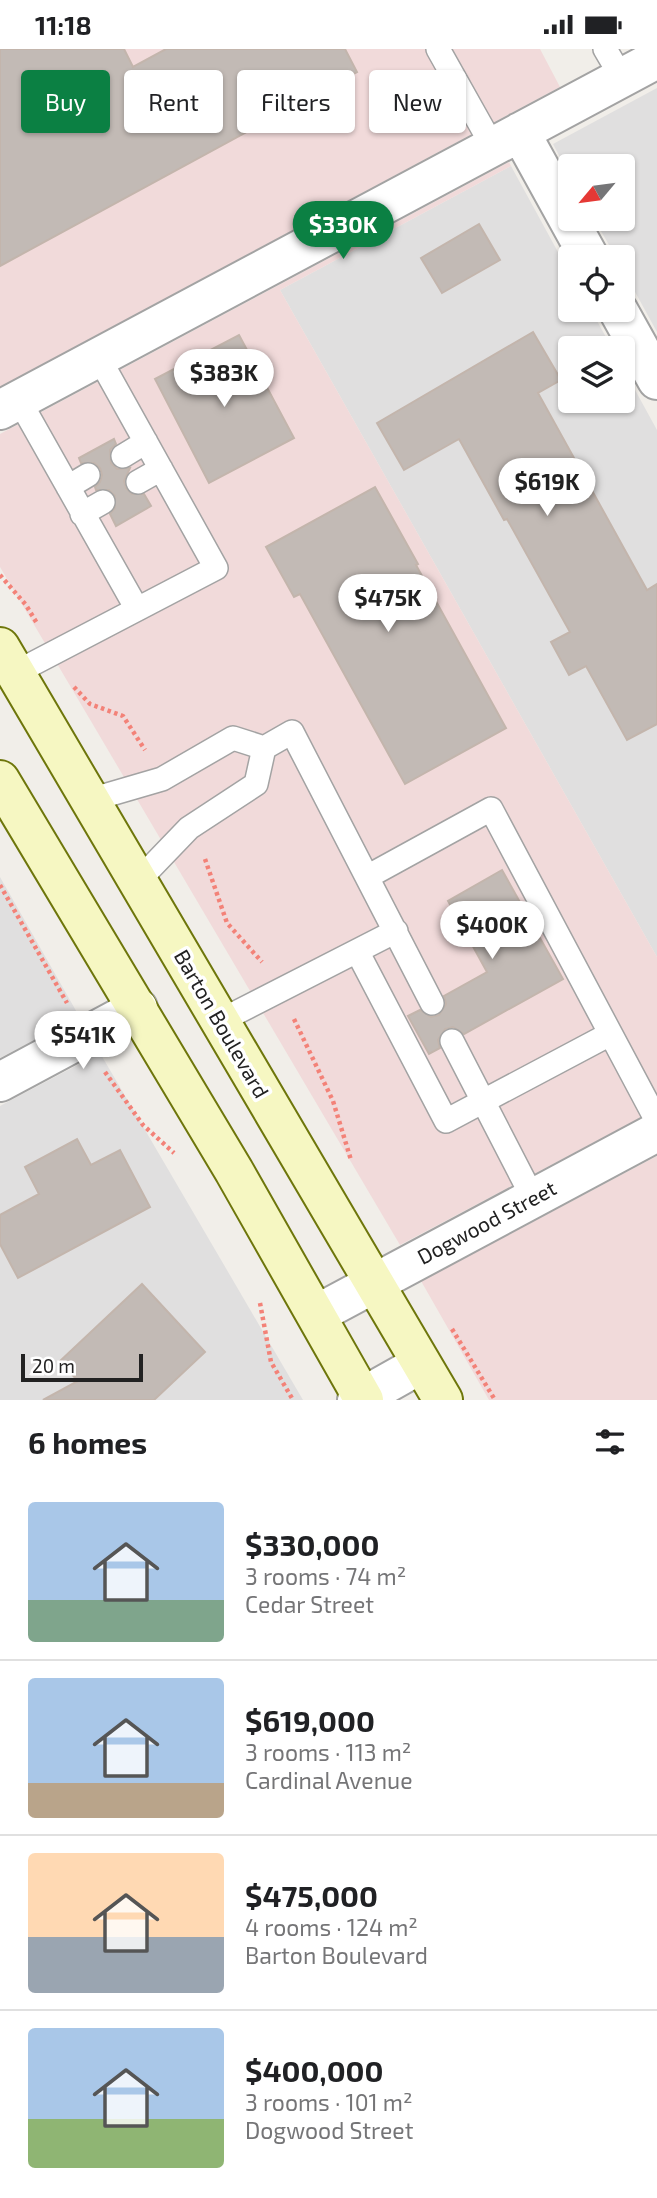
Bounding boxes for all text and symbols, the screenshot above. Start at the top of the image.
text: 11:18 [35,9,92,40]
chip: Buy [21,70,110,133]
chip: Rent [124,70,223,133]
chip: Filters [237,70,355,133]
chip: New [369,70,466,133]
north arrow [558,154,635,231]
map controls [558,154,635,413]
pin: $330K [294,201,392,261]
text: $330K [309,210,377,238]
button: locate [558,245,635,322]
button: layers [558,336,635,413]
pin: $383K [175,349,273,409]
text: $383K [190,358,258,386]
pin: $619K [498,459,596,518]
text: $619K [515,467,580,495]
pin: $475K [339,575,437,634]
text: $475K [354,583,422,611]
pin: $400K [443,901,541,961]
text: $400K [456,910,528,938]
street label: Barton Boulevard [170,945,275,1102]
pin: $541K [34,1011,132,1071]
text: $541K [50,1020,116,1048]
street label: Dogwood Street [413,1175,560,1269]
scale bar [21,1351,144,1383]
text: 20 m [32,1354,75,1377]
icon: filters [591,1423,629,1461]
text: 6 homes [28,1424,147,1460]
text: $330,000 [245,1526,379,1562]
icon: home [84,1530,168,1614]
text: 3 rooms · 74 m² [245,1562,406,1590]
text: Cedar Street [245,1590,374,1618]
text: $619,000 [245,1702,375,1738]
icon: home [84,1706,168,1790]
text: 3 rooms · 113 m² [245,1738,411,1766]
text: Cardinal Avenue [245,1766,413,1794]
text: $475,000 [245,1877,378,1913]
icon: home [84,1881,168,1965]
text: 4 rooms · 124 m² [245,1913,418,1941]
text: Barton Boulevard [245,1941,428,1969]
text: $400,000 [245,2052,383,2088]
icon: home [84,2056,168,2140]
text: 3 rooms · 101 m² [245,2088,412,2116]
text: Dogwood Street [245,2116,413,2144]

